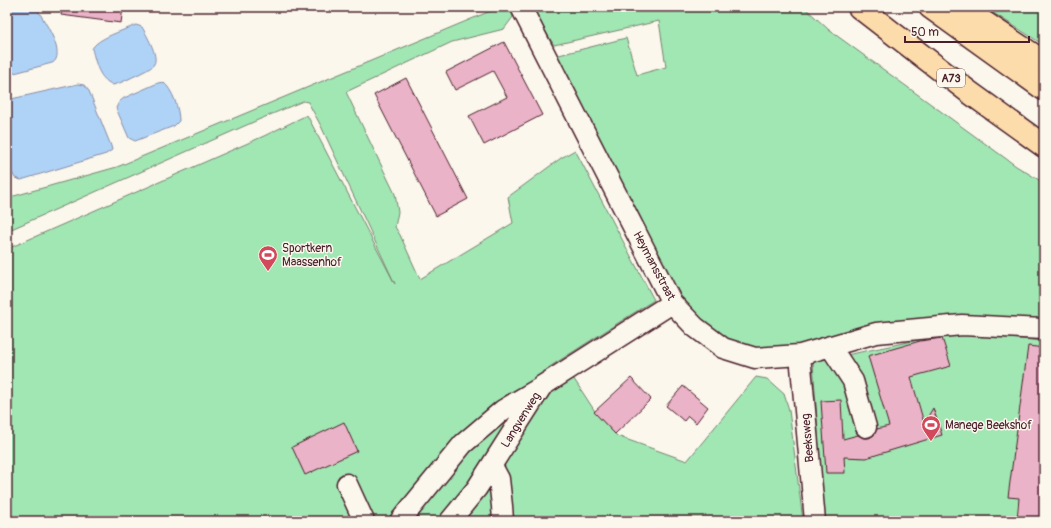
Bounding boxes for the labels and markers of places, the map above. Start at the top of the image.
place label: Sportkern Maassenhof [282,241,342,270]
sports icon: Sportkern Maassenhof [257,244,279,272]
sports icon: Manege Beekshof [920,414,942,442]
place label: Manege Beekshof [945,418,1032,433]

